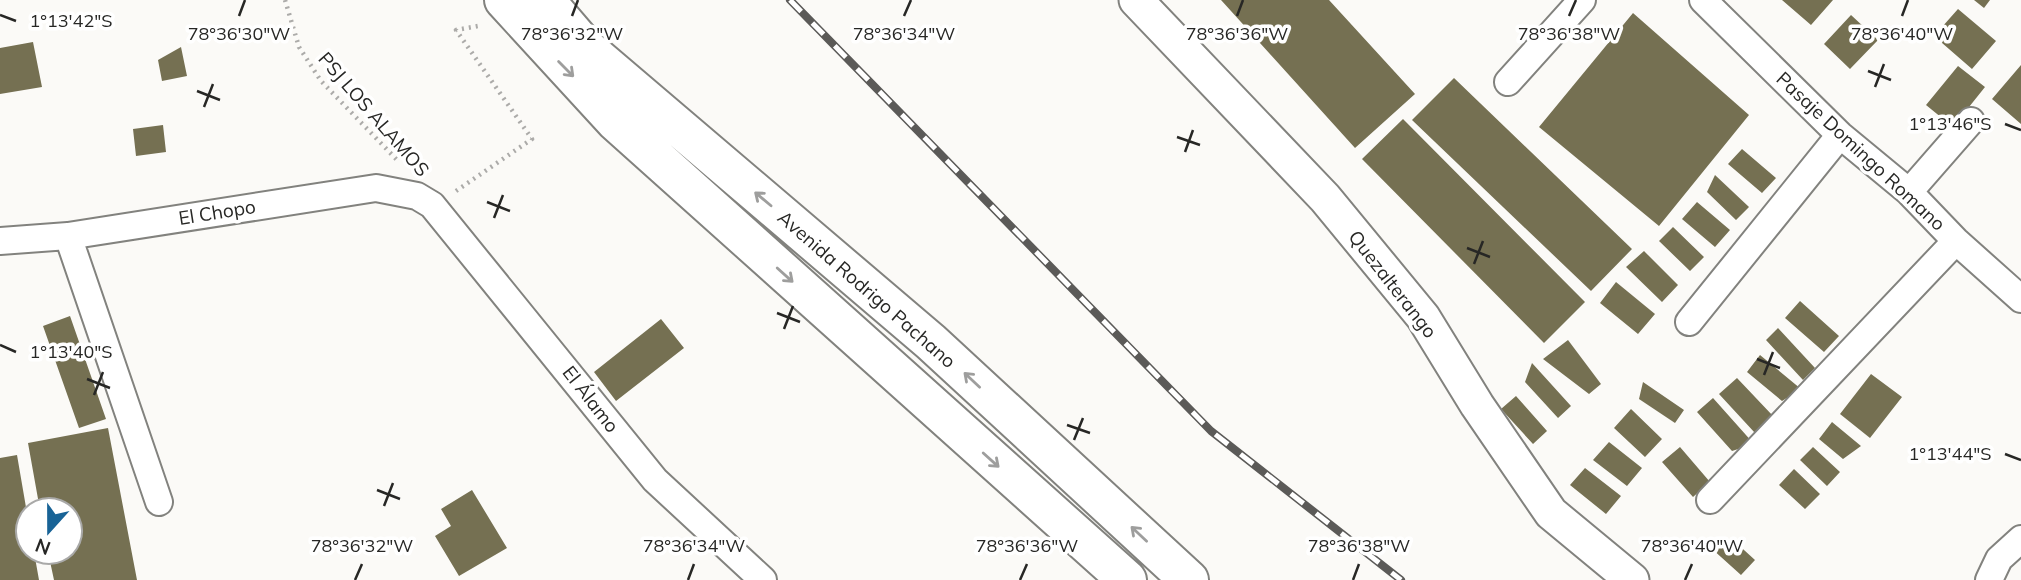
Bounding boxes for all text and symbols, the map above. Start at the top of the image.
text: 1°13'42"S [30,9,112,32]
text: 78°36'30"W [188,22,290,45]
text: 78°36'32"W [521,22,623,45]
text: 78°36'34"W [853,22,955,45]
text: 78°36'36"W [1186,22,1288,45]
text: 78°36'38"W [1518,22,1620,45]
text: 78°36'40"W [1851,22,1953,45]
street label: PSJ LOS ALAMOS [313,47,435,181]
one-way arrow [557,60,574,77]
street label: Pasaje Domingo Romano [1771,66,1951,236]
text: 1°13'46"S [1909,112,1991,135]
one-way arrow [754,191,772,207]
street label: El Chopo [177,194,257,230]
street label: Avenida Rodrigo Pachano [773,205,961,373]
street label: Quezalterango [1343,225,1443,343]
one-way arrow [776,267,794,283]
text: 1°13'40"S [30,340,112,363]
street label: El Álamo [558,361,624,437]
one-way arrow [964,371,981,388]
text: 1°13'44"S [1909,442,1991,465]
one-way arrow [982,451,999,468]
north arrow [14,496,84,566]
one-way arrow [1131,525,1148,542]
text: N [32,533,54,561]
text: 78°36'32"W [311,534,413,557]
text: 78°36'34"W [643,534,745,557]
text: 78°36'36"W [976,534,1078,557]
text: 78°36'38"W [1308,534,1410,557]
text: 78°36'40"W [1641,534,1743,557]

